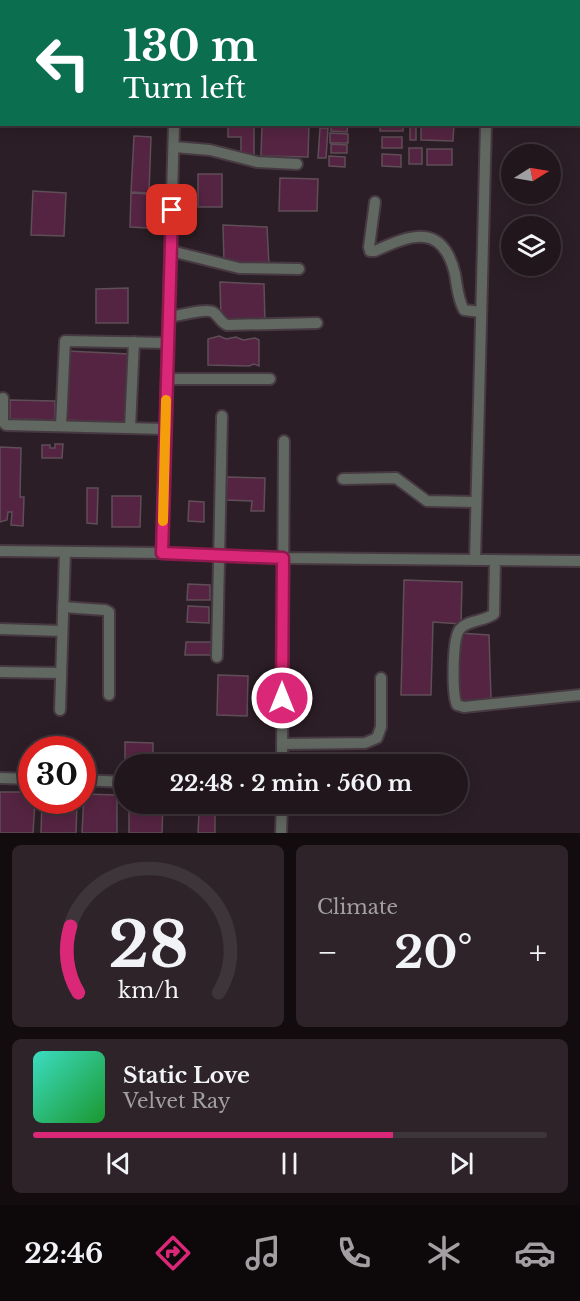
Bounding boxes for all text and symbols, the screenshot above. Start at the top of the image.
text: 130 m [123,20,257,72]
icon: left [24,24,102,102]
text: Turn left [123,72,246,105]
north arrow [501,144,561,204]
map controls [501,144,561,276]
pin [146,184,197,235]
icon: arrive [155,193,188,226]
button: layers [501,216,561,276]
position arrow [250,666,314,730]
speed limit sign: 30 [18,736,96,814]
text: 22:48 · 2 min · 560 m [170,770,412,797]
text: Climate [317,895,398,919]
text: 28 [108,906,188,984]
text: 20° [394,924,473,980]
text: − [317,932,338,973]
text: + [529,932,547,973]
text: km/h [118,977,179,1004]
text: Static Love [123,1062,250,1089]
text: Velvet Ray [123,1089,231,1113]
icon: previous [102,1147,135,1180]
icon: pause [273,1147,306,1180]
icon: next [445,1147,478,1180]
icon: directions [152,1232,194,1274]
icon: music [242,1232,284,1274]
icon: phone [333,1232,375,1274]
icon: climate [423,1232,465,1274]
icon: car [514,1232,556,1274]
text: 22:46 [24,1237,103,1270]

